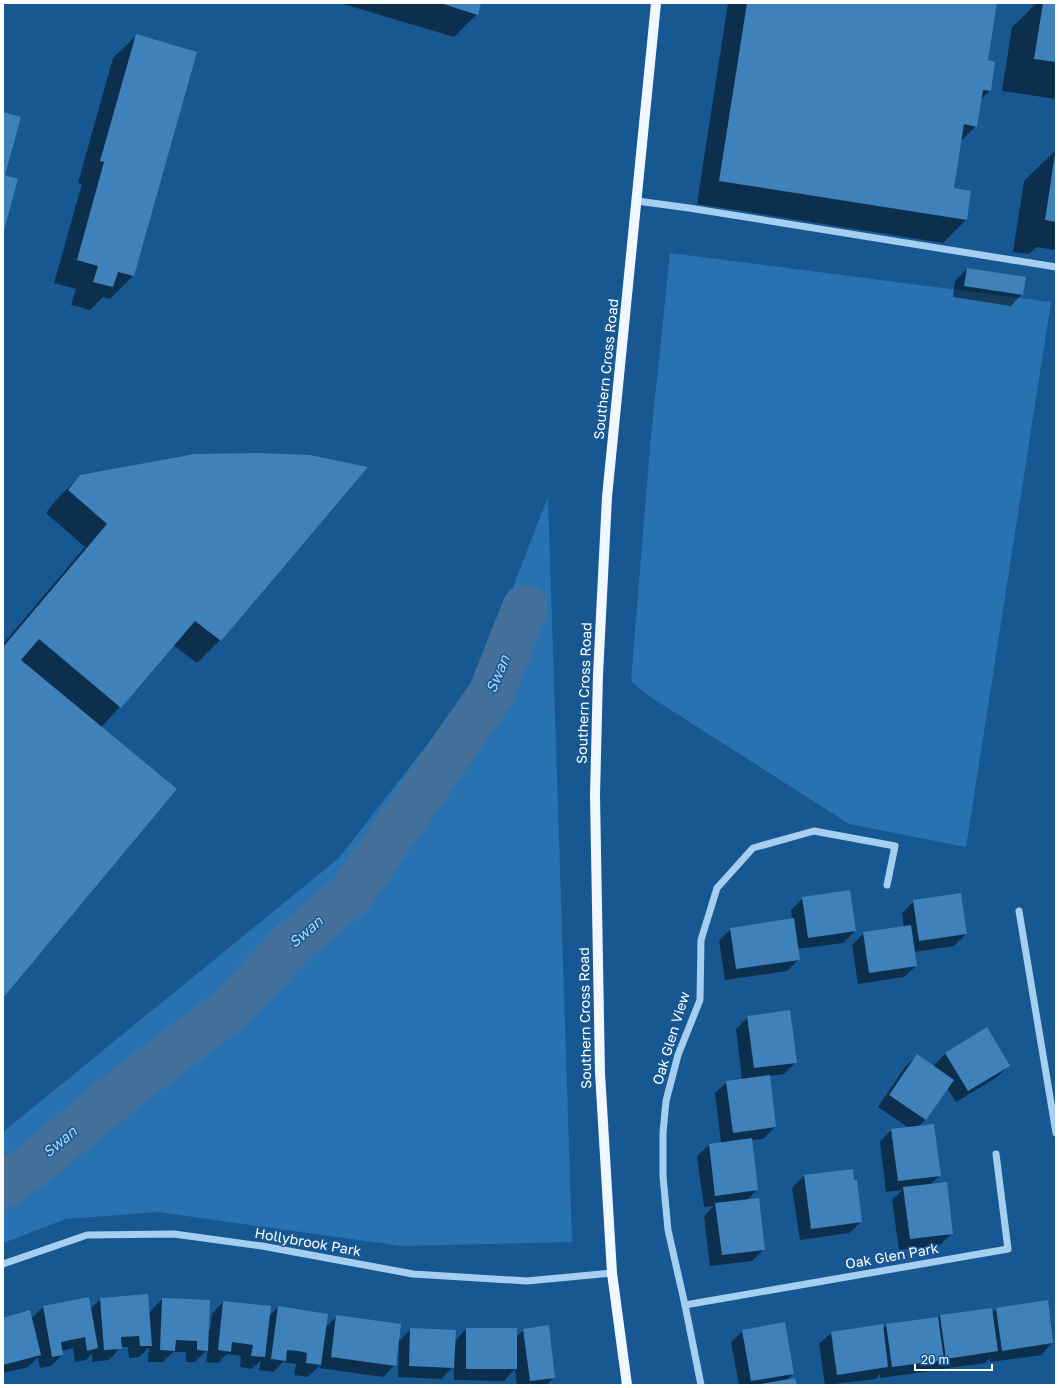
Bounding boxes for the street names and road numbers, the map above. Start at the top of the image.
street label: Southern Cross Road [590,298,621,440]
street label: Southern Cross Road [573,622,594,764]
street label: Southern Cross Road [575,947,594,1089]
street label: Oak Glen View [648,989,693,1087]
street label: Hollybrook Park [253,1224,363,1259]
street label: Oak Glen Park [844,1239,940,1272]

